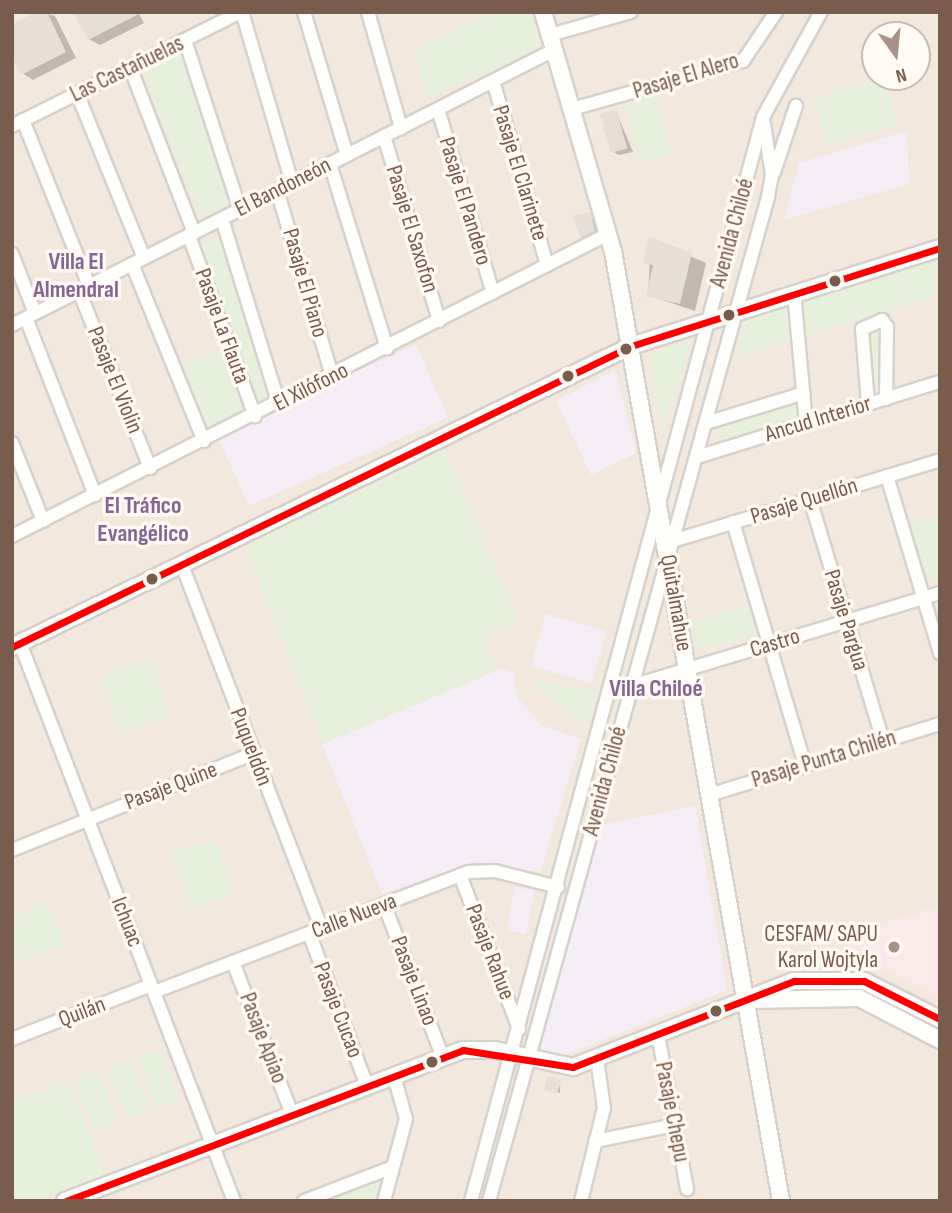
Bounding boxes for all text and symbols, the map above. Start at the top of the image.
north arrow [861,21,931,91]
street label: Las Castañuelas [66,30,188,108]
street label: Pasaje El Alero [630,47,742,105]
text: N [893,62,909,87]
street label: Pasaje El Clarinete [486,102,554,244]
street label: Pasaje El Pandero [432,134,498,268]
street label: El Bandoneón [230,151,336,223]
street label: Pasaje El Saxofon [380,162,444,296]
street label: Avenida Chiloé [704,175,760,291]
street label: Pasaje El Piano [276,225,334,341]
district label: Villa El Almendral [33,248,119,304]
street label: Pasaje La Flauta [188,265,256,387]
unlabelled marker [828,274,842,288]
unlabelled marker [722,308,736,322]
street label: Pasaje El Violin [81,323,149,437]
unlabelled marker [619,342,633,356]
street label: El Xilófono [269,356,353,418]
unlabelled marker [561,369,575,383]
street label: Ancud Interior [761,390,875,448]
street label: Pasaje Quellón [747,472,861,530]
district label: El Tráfico Evangélico [97,492,189,548]
street label: Quitalmahue [654,553,698,653]
street label: Pasaje Pargua [818,566,874,674]
unlabelled marker [145,572,159,586]
street label: Castro [747,622,803,664]
district label: Villa Chiloé [609,675,703,703]
street label: Puqueldón [224,704,278,790]
street label: Avenida Chiloé [577,723,633,839]
street label: Pasaje Punta Chilén [748,724,900,794]
street label: Pasaje Quine [121,756,221,816]
street label: Calle Nueva [308,887,400,945]
street label: Ichuac [105,893,149,951]
street label: Pasaje Rahue [459,900,521,1004]
place label: CESFAM/ SAPU Karol Wojtyla [764,920,878,974]
street label: Pasaje Linao [384,932,444,1030]
marker: CESFAM/ SAPU Karol Wojtyla [884,937,904,957]
street label: Pasaje Cucao [307,958,369,1062]
street label: Pasaje Apiao [233,989,293,1087]
street label: Quilán [55,990,109,1034]
unlabelled marker [709,1004,723,1018]
unlabelled marker [425,1055,439,1069]
street label: Pasaje Chepu [649,1059,695,1165]

